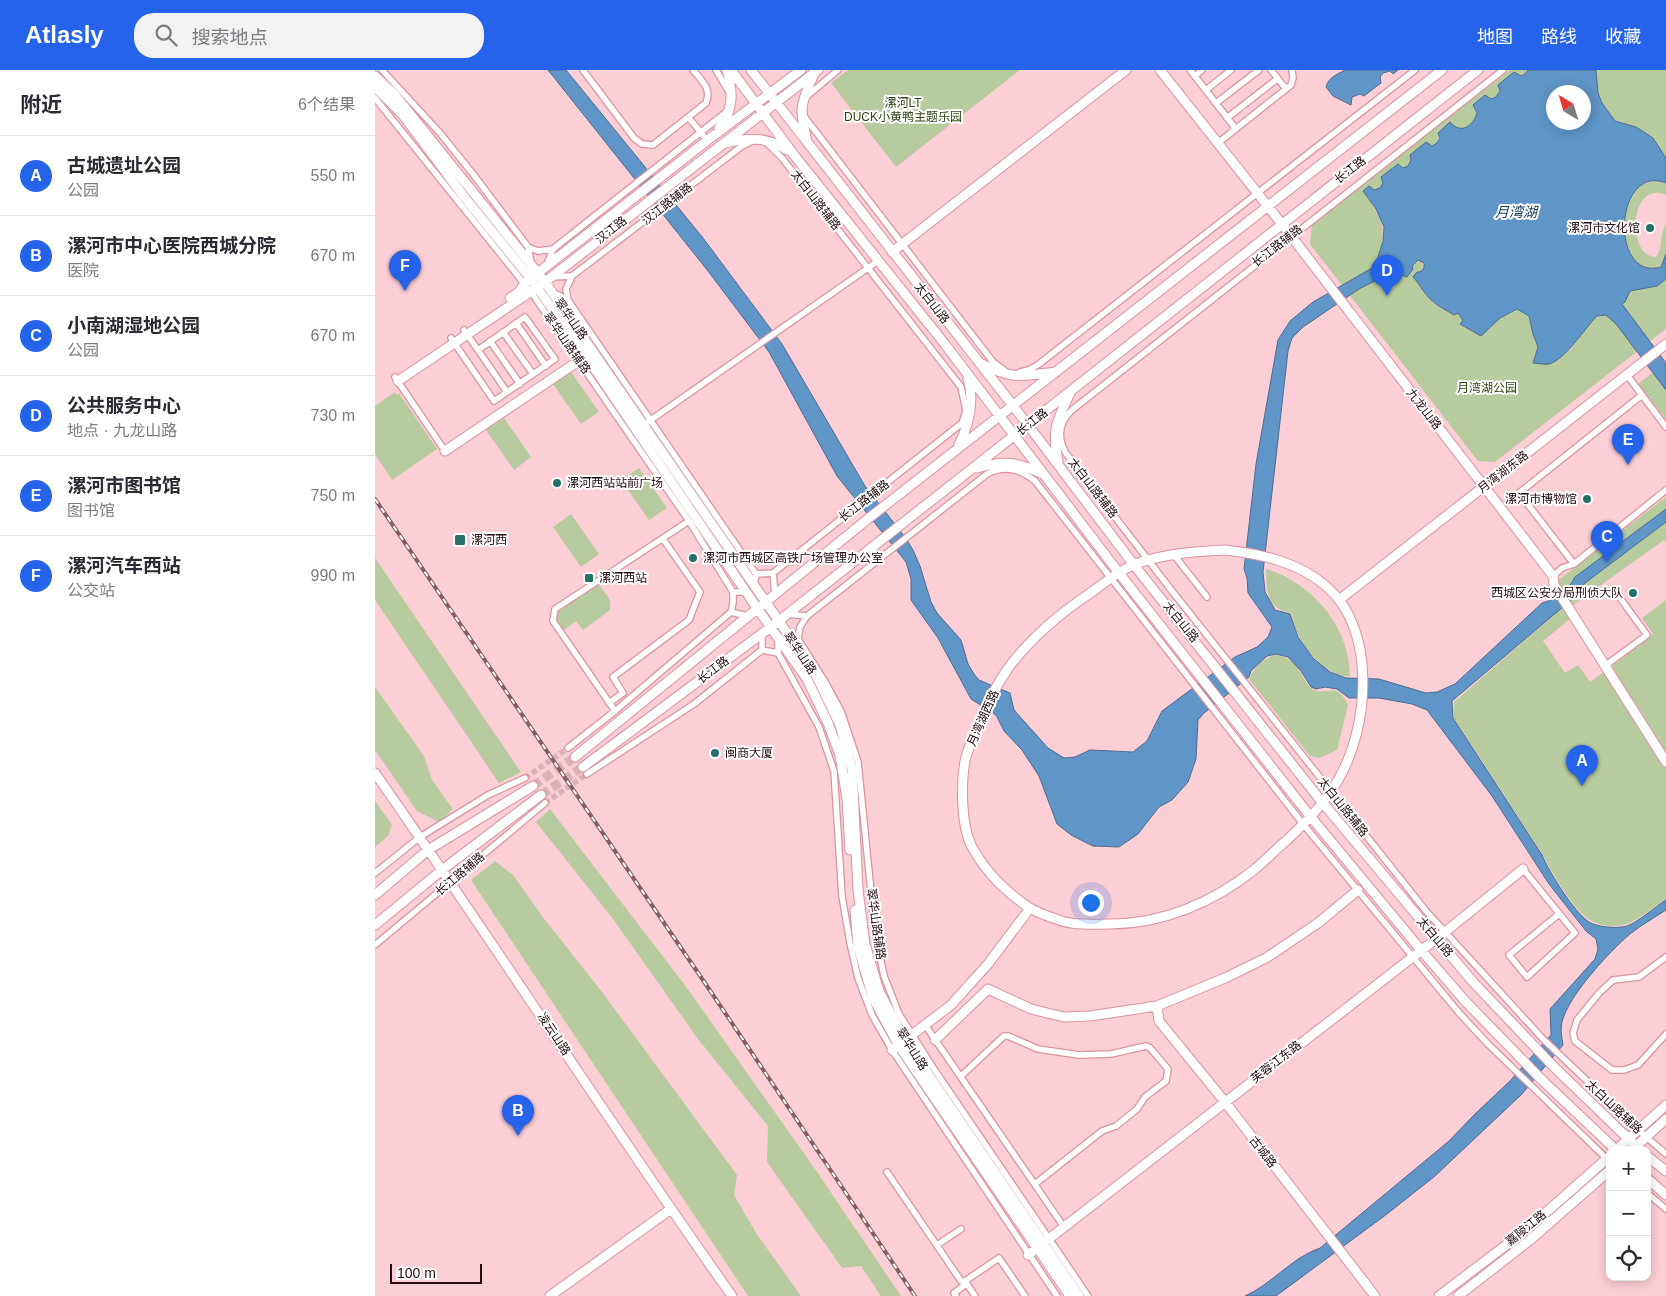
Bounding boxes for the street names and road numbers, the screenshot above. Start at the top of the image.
street label: 长江路 [1332,153,1368,187]
street label: 太白山路辅路 [788,167,844,233]
street label: 汉江路辅路 [639,180,695,228]
street label: 汉江路 [593,213,629,247]
street label: 长江路辅路 [1249,222,1305,270]
street label: 太白山路 [912,280,952,326]
street label: 翠华山路 [551,295,591,343]
street label: 翠华山路辅路 [541,309,593,377]
street label: 九龙山路 [1404,386,1444,432]
street label: 长江路 [1014,405,1050,439]
street label: 月湾湖东路 [1475,448,1531,496]
street label: 太白山路辅路 [1065,455,1121,521]
street label: 长江路辅路 [836,477,892,525]
street label: 太白山路 [1160,599,1202,645]
street label: 翠华山路 [781,629,819,677]
street label: 长江路 [694,654,732,686]
street label: 月湾湖西路 [964,688,1002,748]
street label: 太白山路辅路 [1315,775,1371,839]
street label: 长江路辅路 [433,849,487,899]
street label: 翠华山路辅路 [864,887,888,961]
street label: 太白山路 [1414,914,1456,960]
street label: 凌云山路 [535,1010,573,1058]
street label: 翠华山路 [893,1025,931,1073]
street label: 芙蓉江东路 [1248,1038,1304,1086]
street label: 太白山路辅路 [1583,1077,1645,1137]
street label: 古城路 [1246,1134,1280,1170]
street label: 嘉陵江路 [1503,1207,1549,1249]

